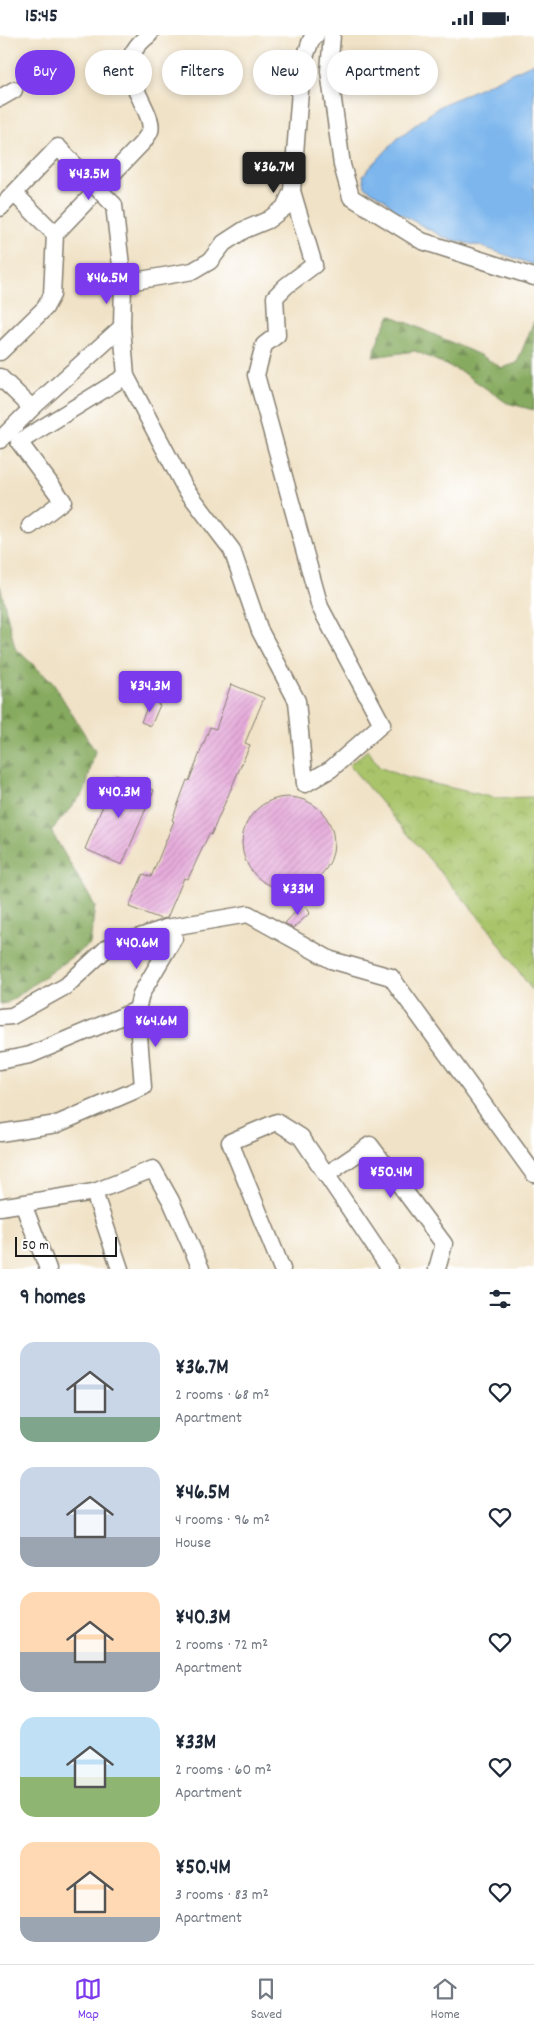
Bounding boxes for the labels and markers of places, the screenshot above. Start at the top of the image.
pin: ¥36.7M [233,151,315,194]
pin: ¥43.5M [48,159,130,201]
pin: ¥46.5M [66,263,148,305]
pin: ¥34.3M [109,671,191,713]
pin: ¥40.3M [78,777,160,819]
pin: ¥33M [268,873,328,916]
pin: ¥40.6M [96,927,178,970]
pin: ¥64.6M [115,1005,197,1048]
pin: ¥50.4M [350,1157,432,1199]

